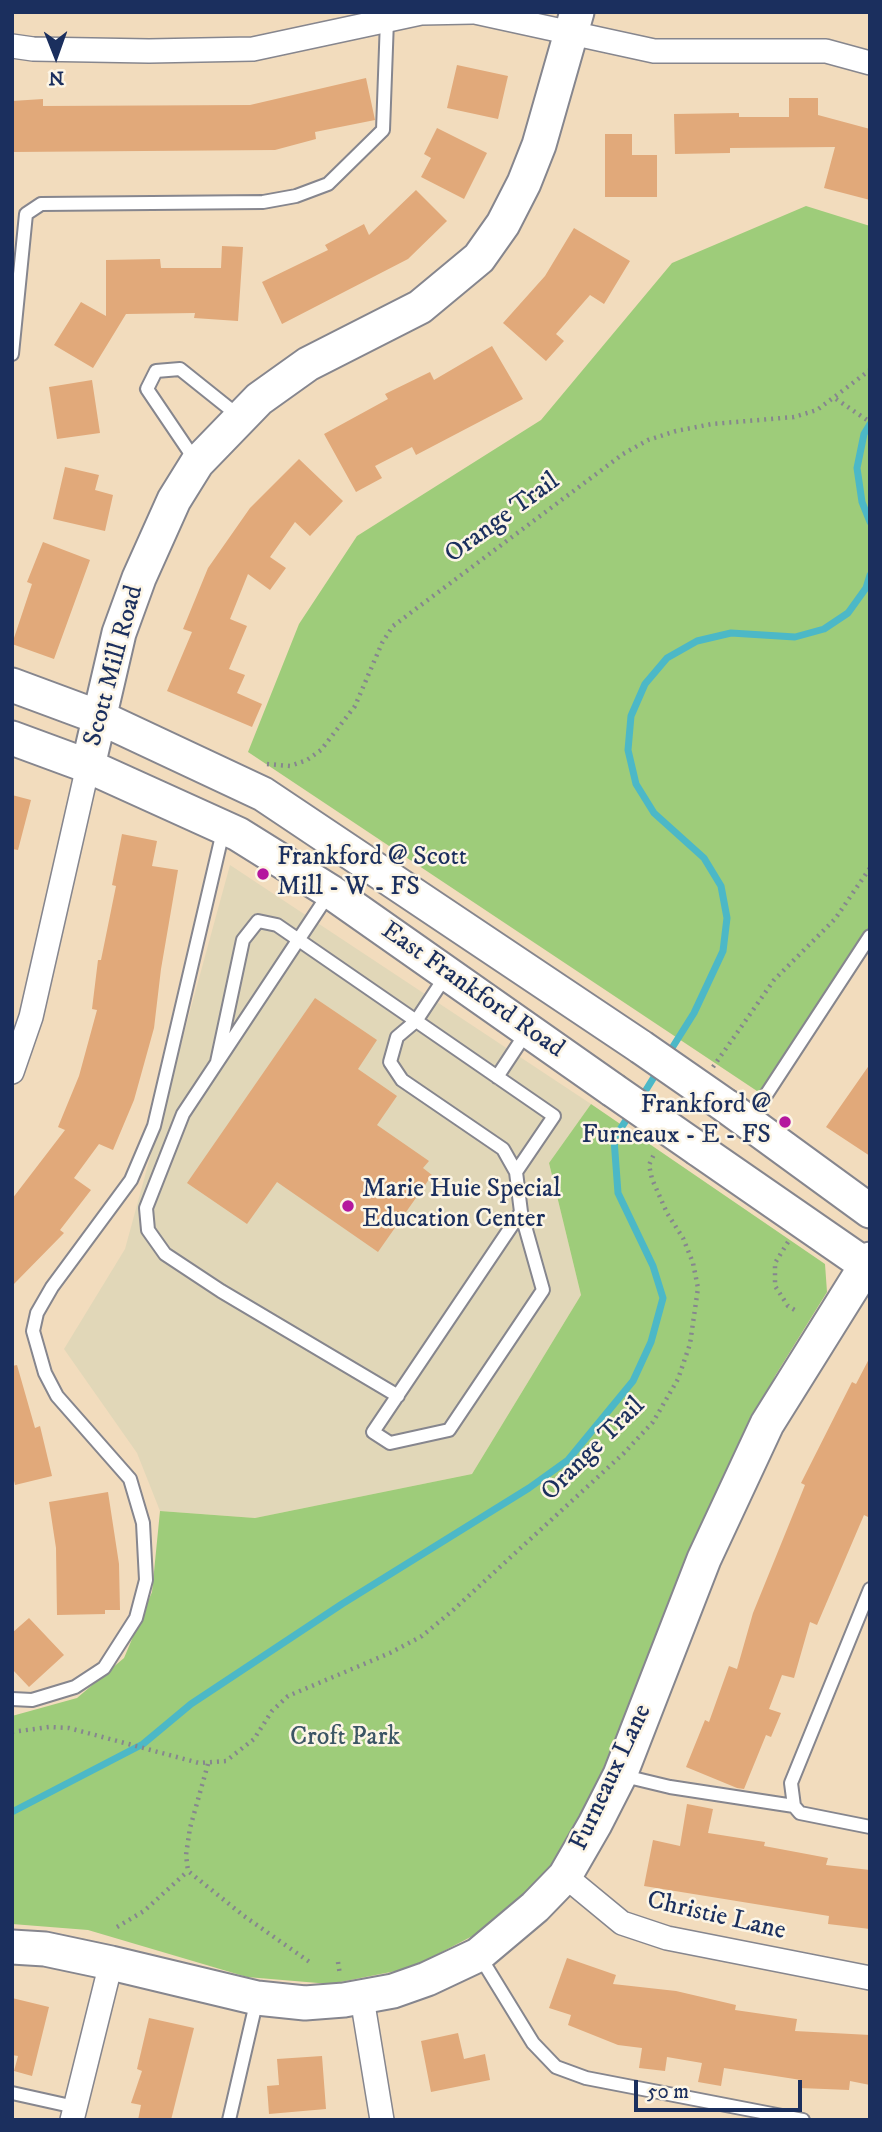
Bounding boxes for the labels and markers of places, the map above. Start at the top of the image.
place label: Frankford @ Scott Mill - W - FS [277,843,467,904]
marker: Frankford @ Scott Mill - W - FS [255,866,271,882]
place label: Frankford @ Furneaux - E - FS [582,1091,771,1152]
marker: Frankford @ Furneaux - E - FS [777,1114,793,1130]
place label: Marie Huie Special Education Center [362,1175,561,1236]
marker: Marie Huie Special Education Center [340,1198,356,1214]

